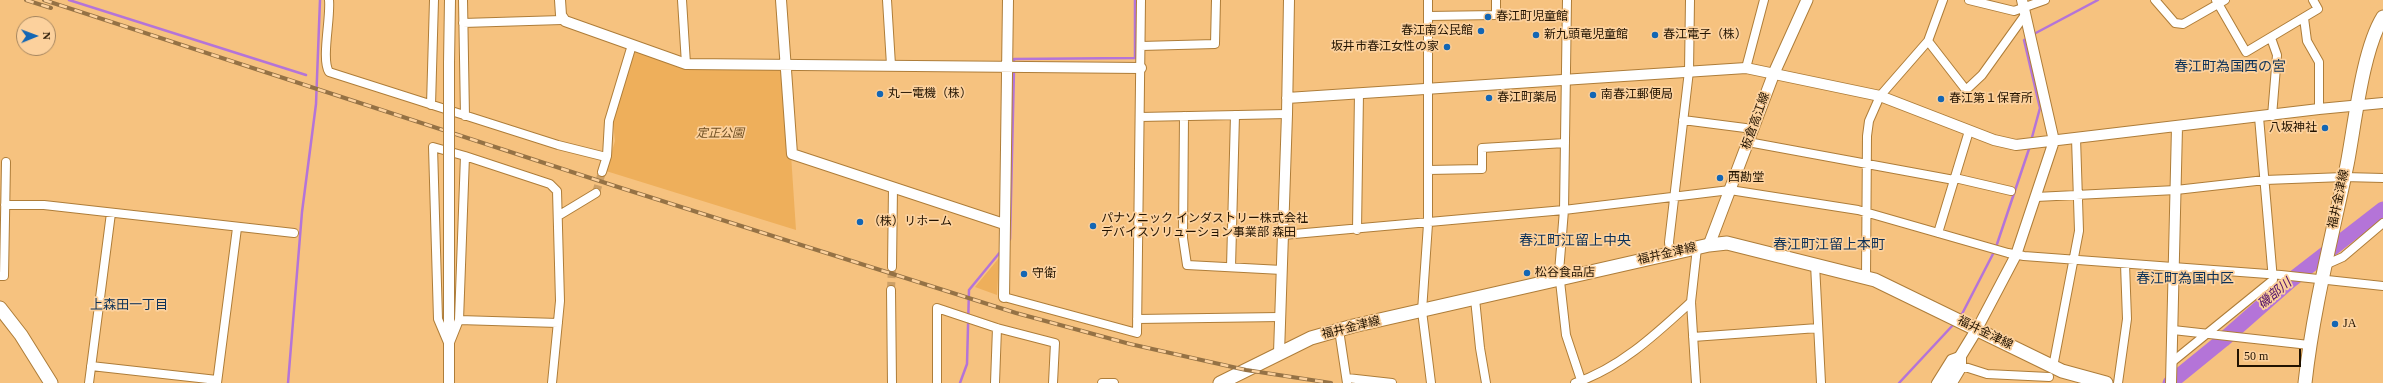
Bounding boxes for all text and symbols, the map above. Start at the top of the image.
place label: 春江町児童館 [1496,10,1568,24]
marker: 春江町児童館 [1483,12,1493,22]
north arrow [16,16,56,56]
place label: 春江南公民館 [1401,24,1473,38]
marker: 春江南公民館 [1476,26,1486,36]
place label: 新九頭竜児童館 [1544,28,1628,42]
place label: 春江電子（株） [1663,28,1747,42]
marker: 新九頭竜児童館 [1531,30,1541,40]
marker: 春江電子（株） [1650,30,1660,40]
text: N [41,32,53,40]
place label: 坂井市春江女性の家 [1331,40,1439,54]
marker: 坂井市春江女性の家 [1442,42,1452,52]
district label: 春江町為国西の宮 [2174,59,2286,75]
place label: 丸一電機（株） [888,87,972,101]
place label: 南春江郵便局 [1601,88,1673,102]
marker: 丸一電機（株） [875,89,885,99]
marker: 南春江郵便局 [1588,90,1598,100]
street label: 板倉高江線 [1739,90,1773,152]
place label: 春江町薬局 [1497,91,1557,105]
place label: 春江第１保育所 [1949,92,2033,106]
marker: 春江町薬局 [1484,93,1494,103]
marker: 春江第１保育所 [1936,94,1946,104]
place label: 八坂神社 [2269,121,2317,135]
marker: 八坂神社 [2320,123,2330,133]
park label: 定正公園 [696,127,744,141]
street label: 福井金津線 [2326,168,2352,230]
place label: 西勘堂 [1728,171,1764,185]
marker: 西勘堂 [1715,173,1725,183]
place label: パナソニック インダストリー株式会社 デバイスソリューション事業部 森田 [1101,212,1308,240]
place label: （株）リホーム [868,215,952,229]
marker: （株）リホーム [855,217,865,227]
marker: パナソニック インダストリー株式会社 デバイスソリューション事業部 森田 [1088,221,1098,231]
district label: 春江町江留上中央 [1519,233,1631,249]
district label: 春江町江留上本町 [1773,237,1885,253]
street label: 福井金津線 [1636,240,1698,268]
place label: 松谷食品店 [1535,266,1595,280]
place label: 守衛 [1032,267,1056,281]
marker: 松谷食品店 [1522,268,1532,278]
marker: 守衛 [1019,269,1029,279]
district label: 春江町為国中区 [2136,271,2234,287]
water label: 磯部川 [2255,275,2295,313]
district label: 上森田一丁目 [90,298,168,314]
street label: 福井金津線 [1955,313,2015,353]
street label: 福井金津線 [1320,314,1382,342]
place label: JA [2343,317,2356,331]
marker: JA [2330,319,2340,329]
scale bar [2239,341,2303,367]
text: 50 m [2244,349,2268,363]

